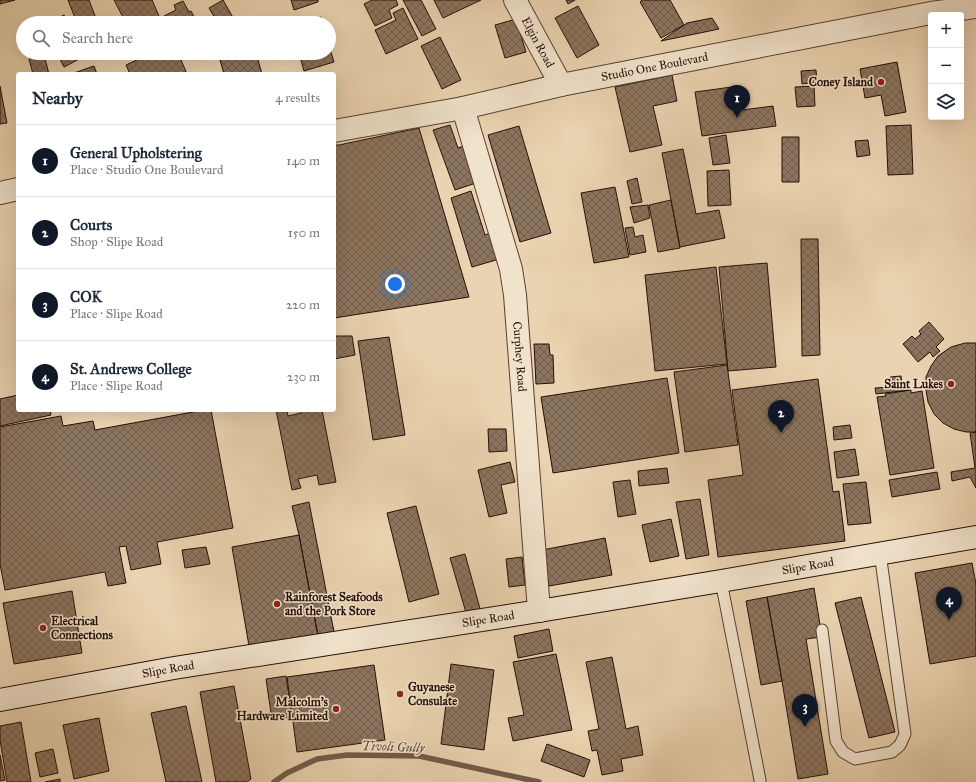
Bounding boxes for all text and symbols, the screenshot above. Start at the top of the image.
map controls [928,12,964,120]
button: + [928,12,964,48]
street label: Elgin Road [518,14,557,70]
search box [16,16,336,60]
icon: search [30,27,52,49]
text: Search here [62,29,133,47]
button: − [928,48,964,84]
street label: Studio One Boulevard [600,50,709,84]
place label: Coney Island [809,75,874,90]
marker: Coney Island [876,77,886,87]
button: layers [928,84,964,120]
pin: 1 [724,85,750,118]
text: Nearby [32,88,83,109]
text: 4 results [275,90,320,106]
text: General Upholstering [70,144,202,162]
text: 1 [42,153,48,169]
text: 140 m [286,153,320,169]
text: Place · Studio One Boulevard [70,162,223,178]
text: Courts [70,216,112,234]
text: 2 [42,225,48,241]
text: 150 m [288,225,320,241]
text: Shop · Slipe Road [70,234,163,250]
your location [385,274,405,294]
text: COK [70,288,102,306]
text: 3 [42,297,48,313]
text: 220 m [286,297,320,313]
text: Place · Slipe Road [70,306,163,322]
street label: Curphey Road [510,321,529,392]
text: St. Andrews College [70,360,192,378]
text: 4 [41,369,49,385]
text: 230 m [287,369,320,385]
place label: Saint Lukes [884,377,944,391]
text: Place · Slipe Road [70,378,163,394]
marker: Saint Lukes [946,379,956,389]
pin: 2 [768,400,794,433]
street label: Slipe Road [781,555,835,577]
pin: 4 [936,587,962,620]
place label: Rainforest Seafoods and the Pork Store [285,590,383,618]
marker: Rainforest Seafoods and the Pork Store [272,599,282,609]
street label: Slipe Road [461,608,515,630]
place label: Electrical Connections [51,614,113,642]
marker: Electrical Connections [38,623,48,633]
street label: Slipe Road [141,658,195,681]
place label: Guyanese Consulate [408,680,457,708]
marker: Guyanese Consulate [395,689,405,699]
pin: 3 [792,694,818,727]
place label: Malcolm's Hardware Limited [236,695,329,723]
marker: Malcolm's Hardware Limited [331,704,341,714]
water label: Tivoli Gully [361,738,426,756]

